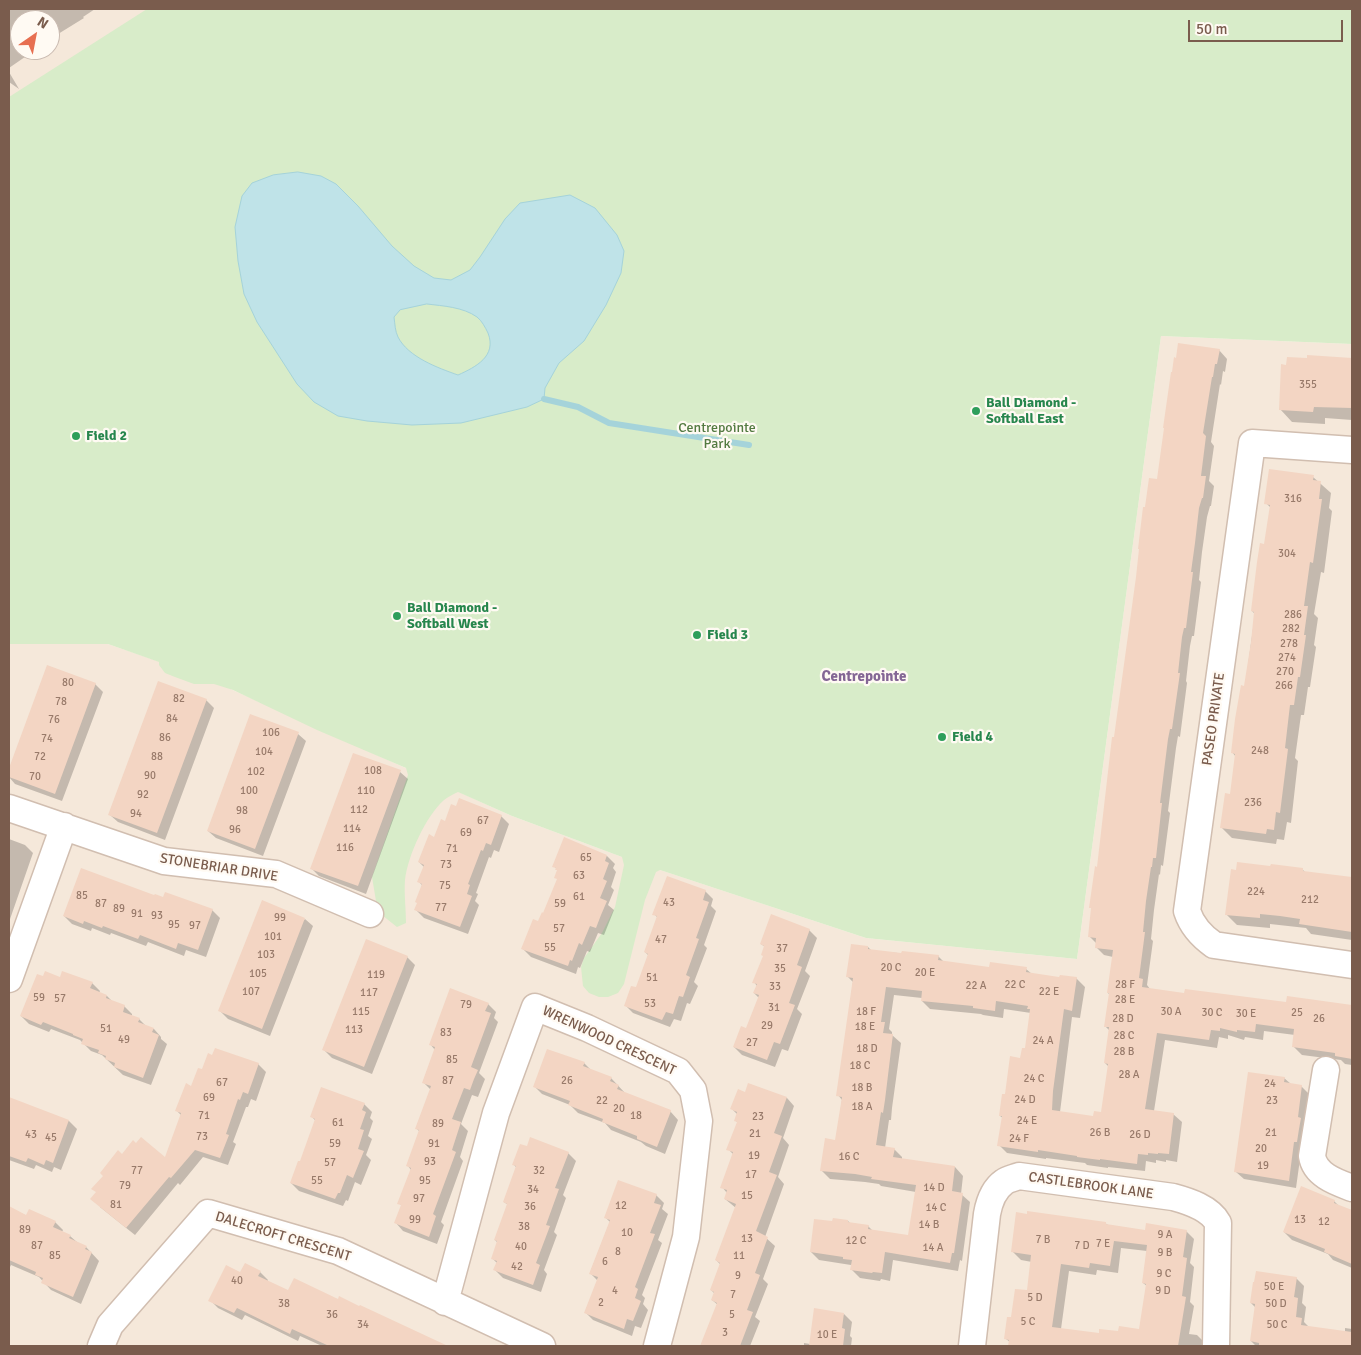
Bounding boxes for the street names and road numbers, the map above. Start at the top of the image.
street label: PASEO PRIVATE [1199,671,1229,767]
street label: STONEBRIAR DRIVE [159,850,279,886]
street label: WRENWOOD CRESCENT [540,1003,678,1079]
street label: CASTLEBROOK LANE [1027,1169,1155,1203]
street label: DALECROFT CRESCENT [213,1208,353,1266]

